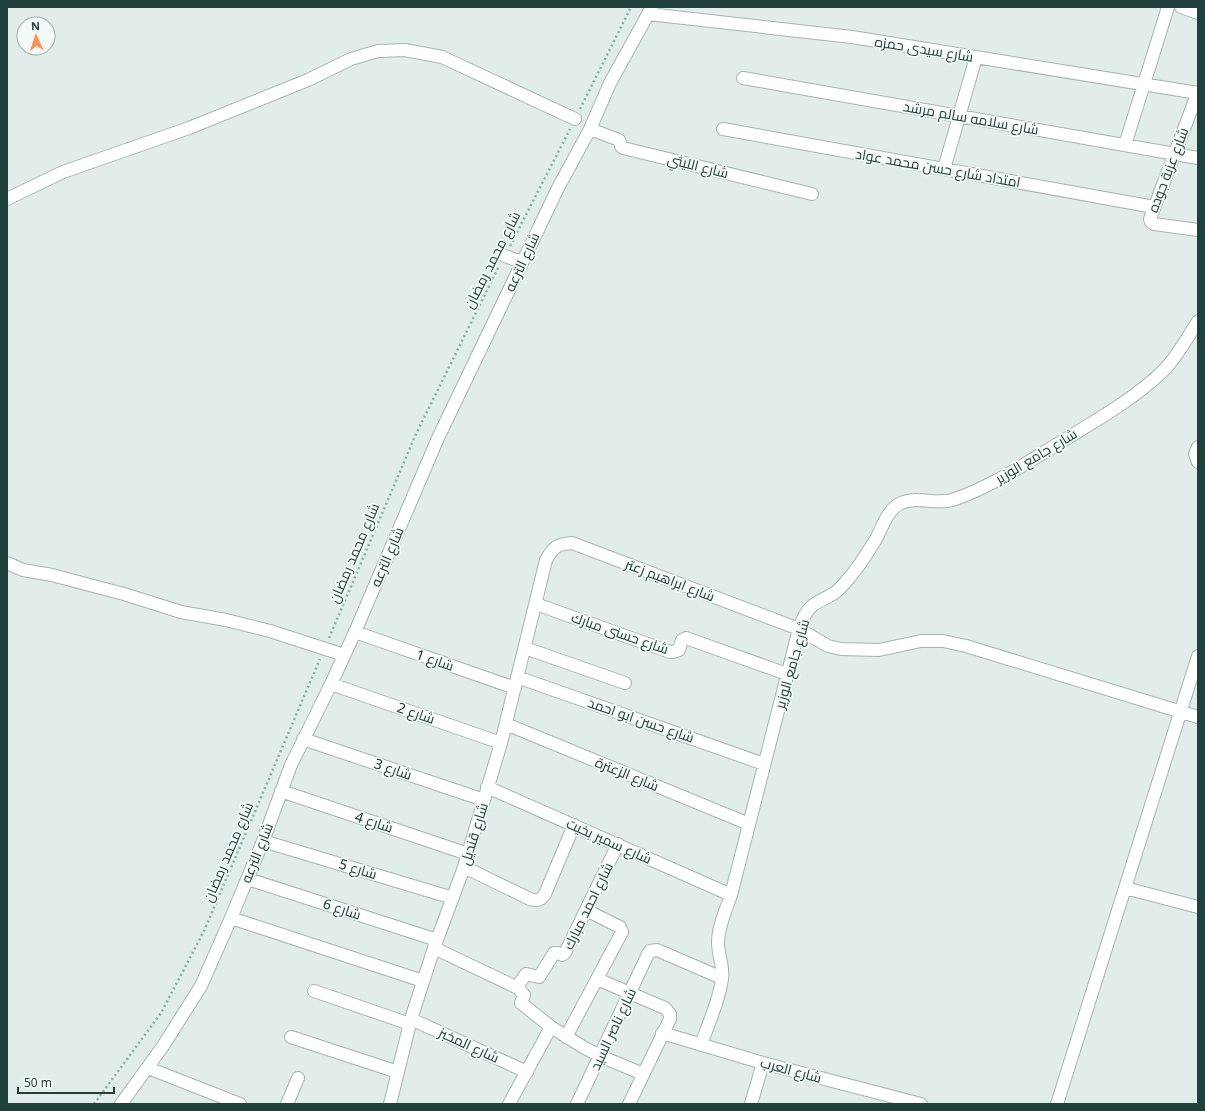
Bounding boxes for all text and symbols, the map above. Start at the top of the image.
north arrow [16,16,56,56]
text: N [31,18,40,33]
street label: شارع سيدى حمزه [873,31,975,66]
street label: شارع سلامه سالم مرشد [902,96,1040,140]
street label: شارع عزبة جوده [1143,125,1192,215]
street label: امتداد شارع حسن محمد عواد [854,144,1022,191]
street label: شارع الليثي [665,149,731,185]
street label: شارع محمد رمضان [459,208,524,312]
street label: شارع الترعه [500,229,543,294]
street label: شارع جامع الوزير [990,424,1080,488]
street label: شارع محمد رمضان [324,500,383,606]
street label: شارع الترعه [365,524,408,590]
street label: شارع ابراهيم زعتر [621,553,718,606]
street label: شارع حسنى مبارك [569,607,671,658]
street label: شارع جامع الوزير [769,617,813,712]
street label: شارع 1 [414,644,457,675]
street label: شارع حسن ابو احمد [585,692,697,747]
street label: شارع 2 [395,697,438,728]
street label: شارع الزعترة [592,752,662,795]
street label: شارع 3 [372,753,415,784]
street label: شارع محمد رمضان [198,799,257,905]
street label: شارع قنديل [455,800,492,867]
street label: شارع 4 [353,806,396,837]
street label: شارع سمير بخيت [564,813,655,868]
street label: شارع الترعه [236,820,277,886]
street label: شارع 5 [337,854,379,883]
street label: شارع احمد مبارك [558,859,617,953]
street label: شارع 6 [321,893,364,924]
street label: شارع ناصر السيد [585,985,640,1073]
street label: شارع المخبز [435,1022,502,1067]
street label: شارع العرب [758,1052,824,1087]
scale bar [18,1069,114,1095]
text: 50 m [24,1074,52,1091]

